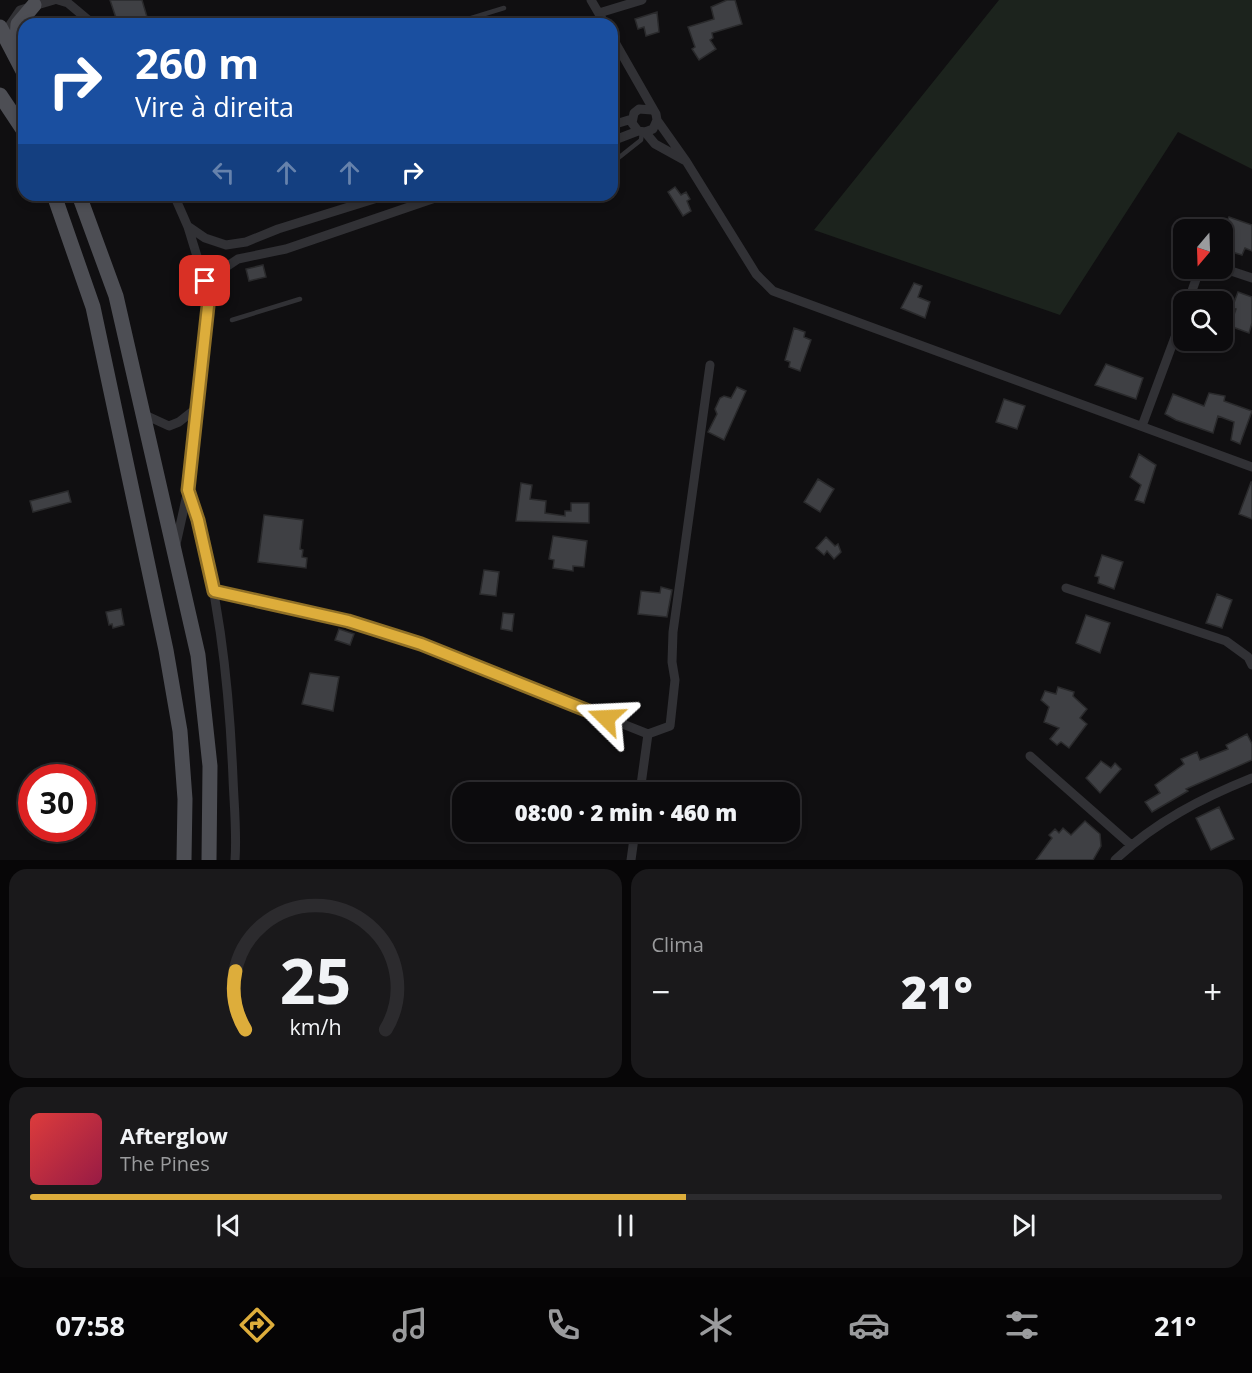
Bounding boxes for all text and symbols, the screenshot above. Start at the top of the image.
text: 260 m [135,34,259,91]
icon: right [36,42,114,120]
text: Vire à direita [135,88,294,125]
icon: left [207,156,240,189]
icon: ahead [270,156,303,189]
icon: ahead [333,156,366,189]
icon: right [396,156,429,189]
north arrow [1173,219,1233,279]
map controls [1173,219,1233,351]
pin [179,255,230,306]
icon: arrive [188,264,221,297]
button: search [1173,291,1233,351]
position arrow [574,686,638,750]
speed limit sign: 30 [18,764,96,842]
text: 08:00 · 2 min · 460 m [515,797,737,827]
text: Clima [652,931,704,958]
text: 25 [280,937,351,1022]
text: 21° [901,961,973,1022]
text: − [652,969,670,1014]
text: + [1203,969,1222,1014]
text: km/h [289,1013,341,1042]
text: Afterglow [120,1120,228,1150]
text: The Pines [120,1150,210,1177]
icon: previous [212,1209,245,1242]
icon: pause [609,1209,642,1242]
icon: next [1007,1209,1040,1242]
icon: directions [236,1304,278,1346]
icon: music [389,1304,431,1346]
icon: phone [542,1304,584,1346]
icon: climate [695,1304,737,1346]
icon: car [848,1304,890,1346]
icon: filters [1001,1304,1043,1346]
text: 07:58 [56,1307,125,1344]
text: 21° [1154,1307,1196,1344]

